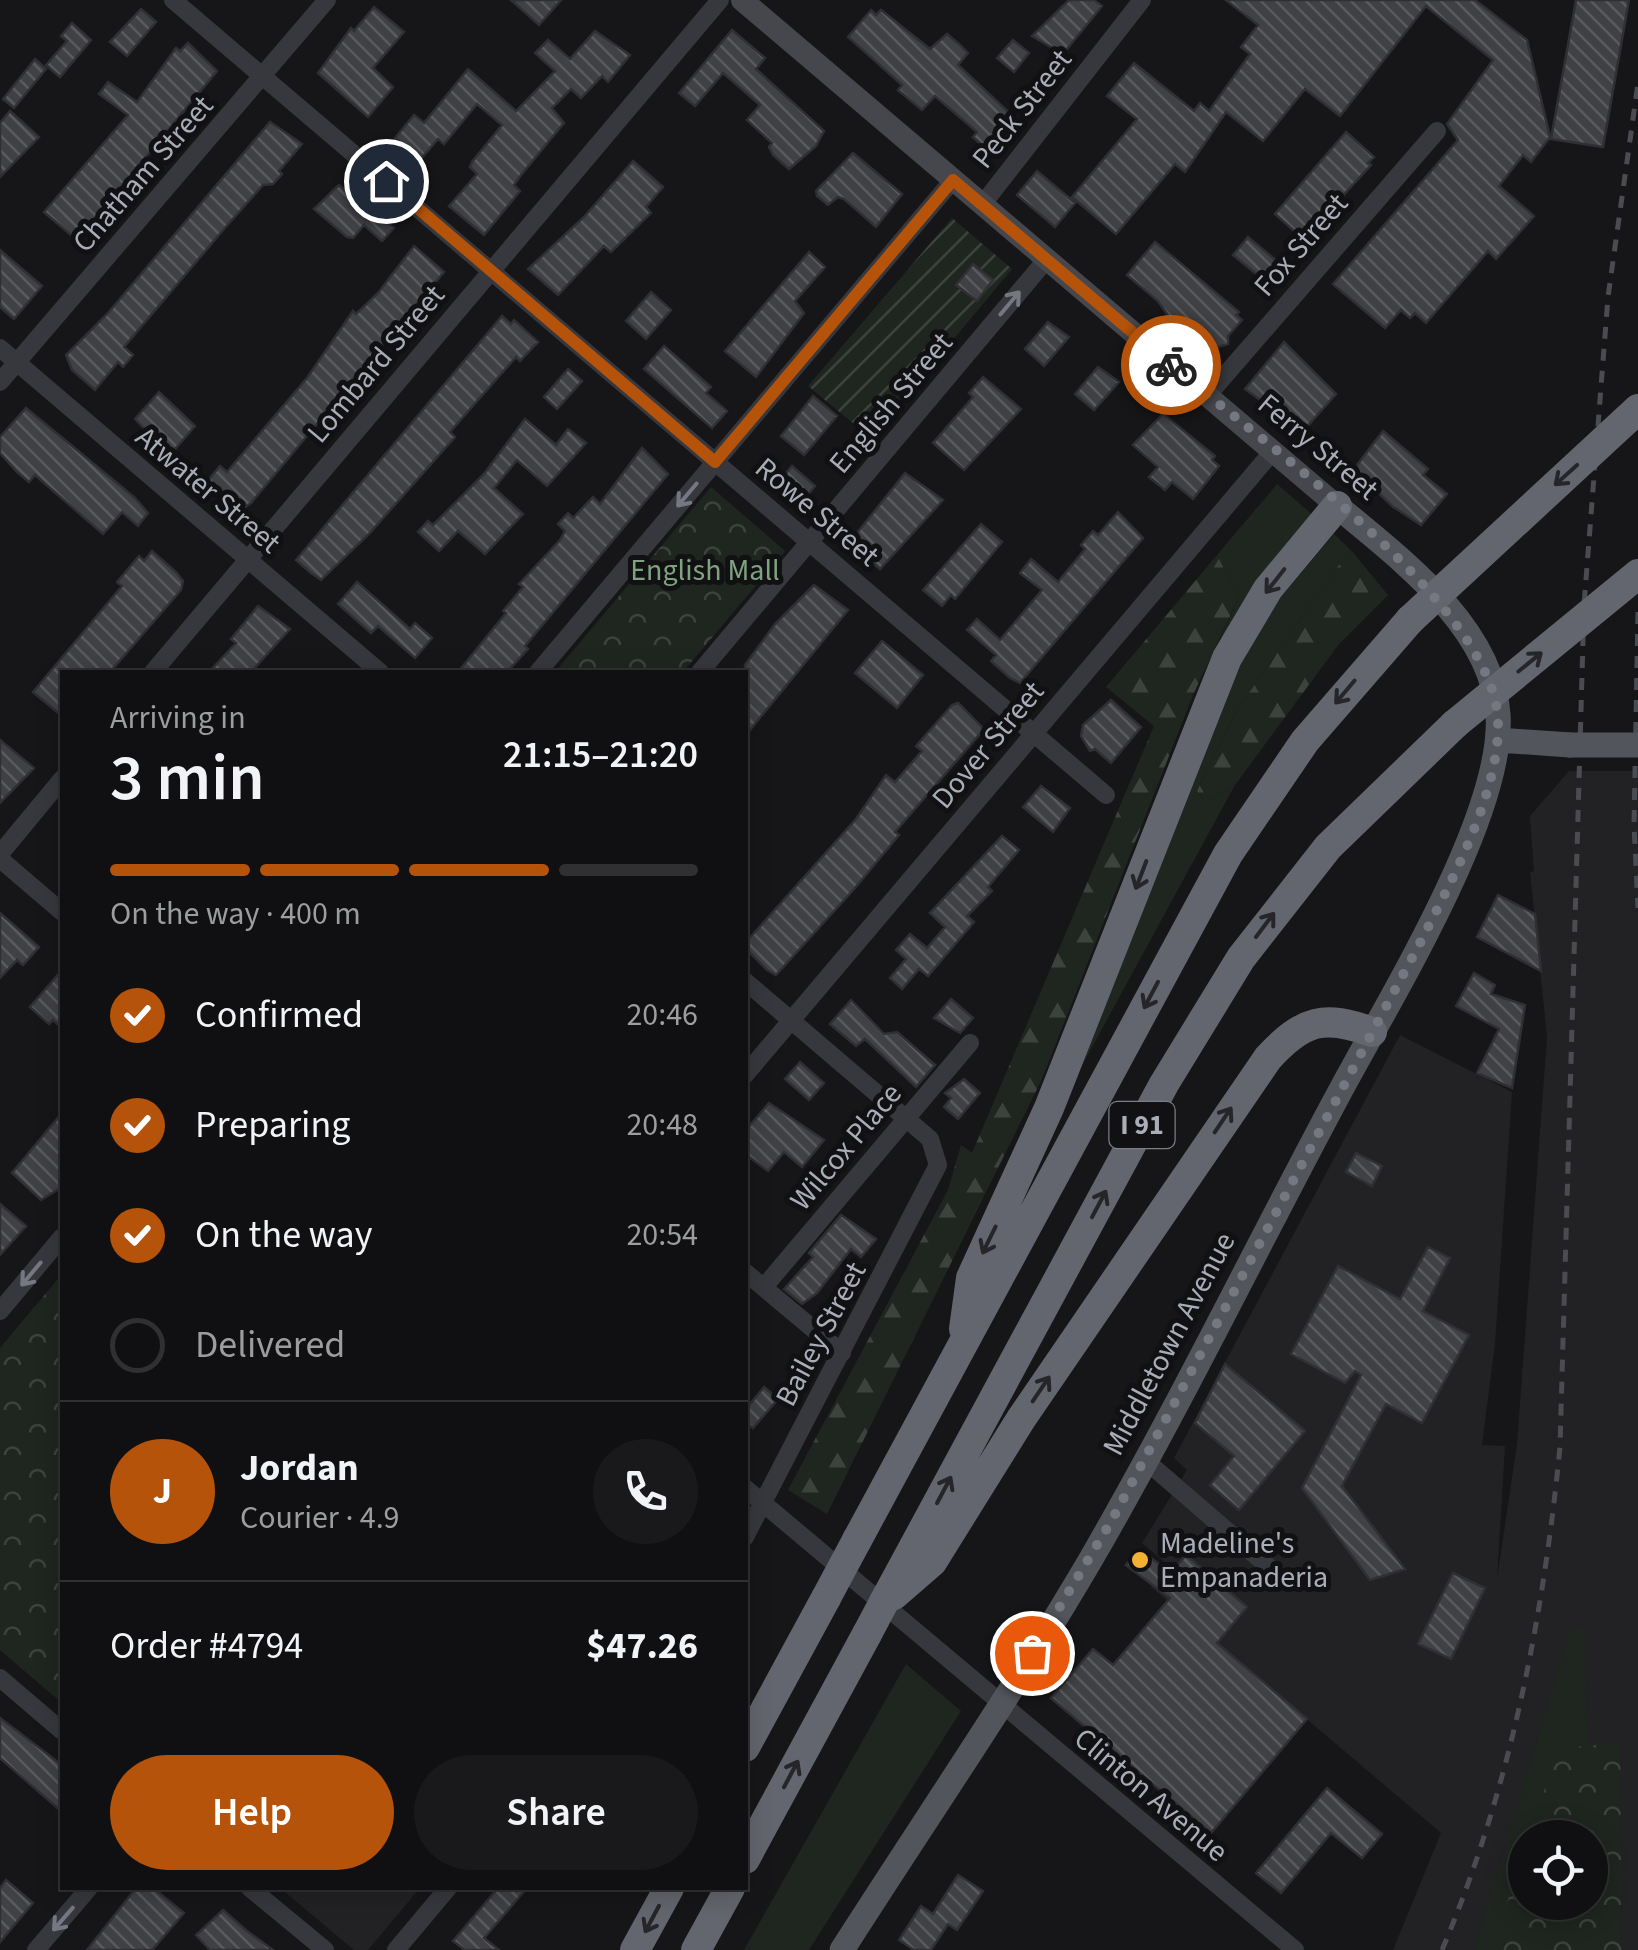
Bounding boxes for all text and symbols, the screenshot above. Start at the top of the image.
street label: Peck Street [962,40,1082,178]
street label: Chatham Street [63,86,223,262]
pin [344,139,429,224]
icon: home [359,154,414,209]
street label: Fox Street [1244,184,1358,306]
street label: Lombard Street [297,276,455,452]
one-way arrow [999,291,1022,316]
courier [1121,315,1221,415]
street label: English Street [819,323,963,483]
icon: bike [1144,338,1199,393]
street label: Ferry Street [1248,384,1388,510]
street label: Atwater Street [126,416,290,564]
street label: Rowe Street [746,447,888,577]
one-way arrow [1554,463,1579,486]
one-way arrow [676,482,698,508]
park label: English Mall [630,549,780,592]
one-way arrow [1264,567,1286,593]
one-way arrow [1516,651,1542,673]
street label: Dover Street [922,672,1054,818]
one-way arrow [1334,679,1356,705]
text: Arriving in [110,695,246,741]
text: 21:15–21:20 [503,728,698,782]
text: 3 min [110,732,265,825]
one-way arrow [1131,860,1149,890]
text: On the way · 400 m [110,891,361,937]
one-way arrow [1254,912,1275,939]
one-way arrow [1141,979,1161,1009]
icon: check [110,988,165,1043]
text: Confirmed [195,988,363,1042]
text: 20:46 [626,992,698,1038]
street label: Wilcox Place [780,1074,912,1220]
icon: check [110,1098,165,1153]
text: Preparing [195,1098,350,1152]
text: 20:48 [626,1102,698,1148]
road number: I 91 [1110,1102,1174,1148]
one-way arrow [1212,1106,1233,1134]
one-way arrow [1090,1190,1109,1220]
icon: check [110,1208,165,1263]
text: On the way [195,1208,372,1262]
text: 20:54 [626,1212,698,1258]
one-way arrow [979,1224,998,1254]
street label: Middletown Avenue [1092,1225,1246,1463]
street label: Bailey Street [765,1254,877,1414]
one-way arrow [21,1261,43,1287]
text: Delivered [195,1318,345,1372]
one-way arrow [1031,1376,1052,1404]
button: phone [593,1439,698,1544]
text: Jordan [240,1441,359,1495]
text: J [153,1464,172,1518]
one-way arrow [935,1476,955,1506]
text: Courier · 4.9 [240,1495,400,1541]
place label: Madeline's Empanaderia [1160,1522,1328,1599]
marker: Madeline's Empanaderia [1129,1549,1151,1571]
pin [990,1611,1075,1696]
text: Order #4794 [110,1619,303,1673]
text: $47.26 [586,1619,698,1673]
icon: bag [1005,1626,1060,1681]
street label: Clinton Avenue [1065,1718,1237,1872]
button: Help [110,1755,394,1870]
button: Share [414,1755,698,1870]
one-way arrow [782,1759,802,1789]
map controls [1508,1820,1608,1920]
button: locate [1508,1820,1608,1920]
one-way arrow [642,1903,662,1933]
one-way arrow [51,1906,74,1931]

